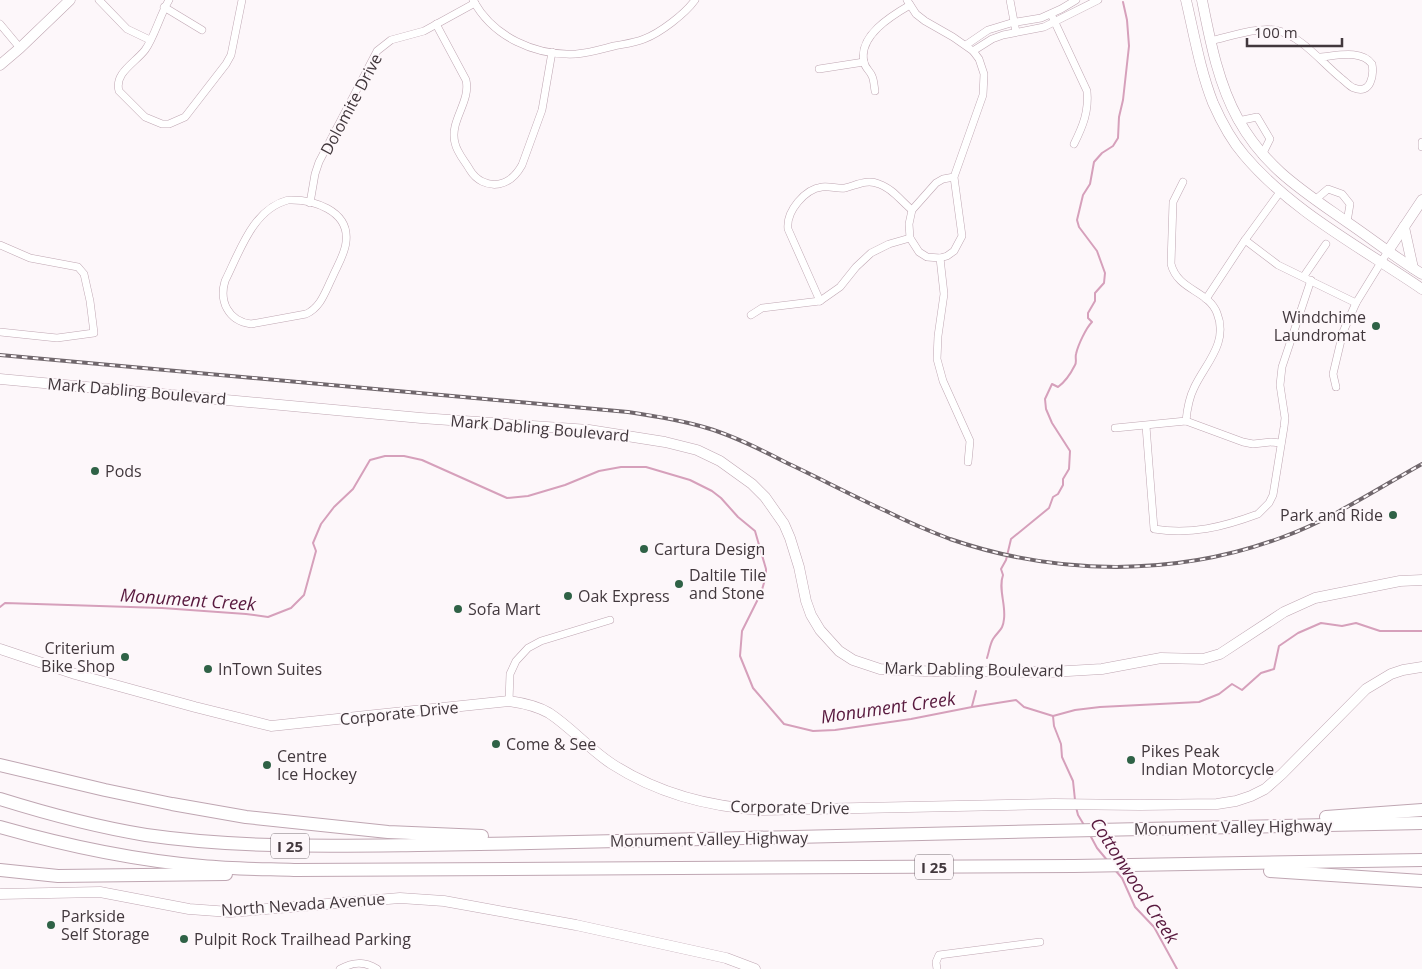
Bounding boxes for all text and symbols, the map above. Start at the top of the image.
scale bar [1247,15,1342,47]
text: 100 m [1254,22,1298,42]
street label: Dolomite Drive [315,49,387,159]
place label: Windchime Laundromat [1274,306,1366,346]
marker: Windchime Laundromat [1370,320,1382,332]
street label: Mark Dabling Boulevard [47,372,227,410]
street label: Mark Dabling Boulevard [450,409,630,447]
place label: Pods [105,460,142,482]
marker: Pods [89,465,101,477]
place label: Park and Ride [1280,504,1383,526]
marker: Park and Ride [1387,509,1399,521]
place label: Cartura Design [654,538,765,560]
marker: Cartura Design [638,543,650,555]
place label: Daltile Tile and Stone [689,564,766,604]
marker: Daltile Tile and Stone [673,578,685,590]
water label: Monument Creek [119,582,258,616]
place label: Oak Express [578,585,670,607]
marker: Oak Express [562,590,574,602]
place label: Sofa Mart [468,598,541,620]
marker: Sofa Mart [452,603,464,615]
place label: Criterium Bike Shop [41,637,115,677]
marker: Criterium Bike Shop [119,651,131,663]
street label: Mark Dabling Boulevard [884,656,1064,682]
place label: InTown Suites [218,658,322,680]
marker: InTown Suites [202,663,214,675]
water label: Monument Creek [819,685,958,728]
street label: Corporate Drive [339,696,459,730]
place label: Come & See [506,733,596,755]
marker: Come & See [490,738,502,750]
place label: Pikes Peak Indian Motorcycle [1141,740,1274,780]
place label: Centre Ice Hockey [277,745,358,785]
marker: Pikes Peak Indian Motorcycle [1125,754,1137,766]
marker: Centre Ice Hockey [261,759,273,771]
street label: Corporate Drive [730,795,850,819]
water label: Cottonwood Creek [1085,812,1185,949]
street label: Monument Valley Highway [1134,814,1333,840]
street label: Monument Valley Highway [610,826,809,852]
road number: I 25 [271,834,309,858]
road number: I 25 [915,854,953,880]
street label: North Nevada Avenue [220,887,386,921]
place label: Parkside Self Storage [61,905,150,945]
marker: Parkside Self Storage [45,919,57,931]
place label: Pulpit Rock Trailhead Parking [194,928,411,950]
marker: Pulpit Rock Trailhead Parking [178,933,190,945]

